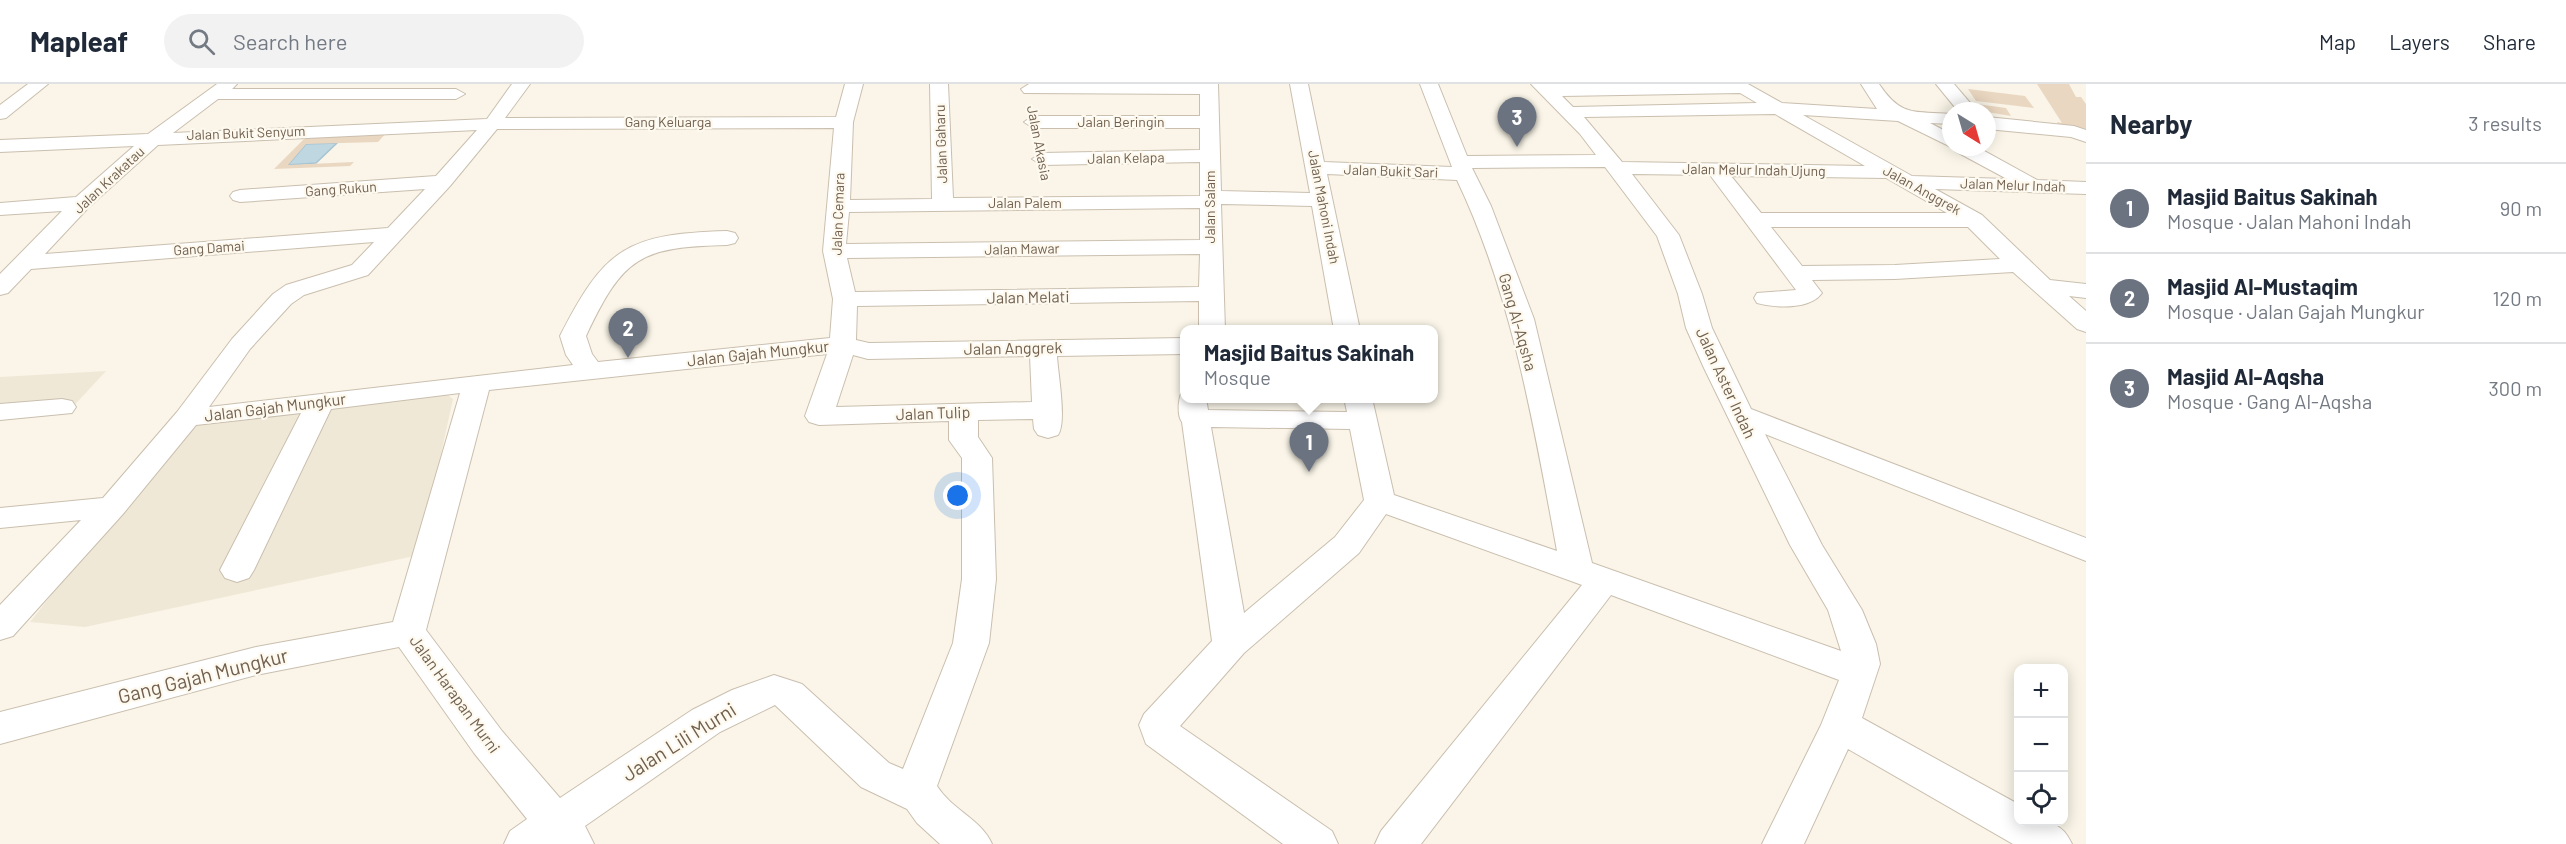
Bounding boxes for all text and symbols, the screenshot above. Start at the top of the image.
search box [164,14,584,68]
text: Mapleaf [30,24,128,58]
icon: search [185,25,218,58]
text: Search here [233,28,347,54]
text: Map [2319,29,2356,54]
text: Layers [2389,29,2450,54]
text: Share [2483,29,2536,54]
pin: 3 [1498,98,1537,147]
north arrow [1942,102,1996,156]
street label: Jalan Gaharu [931,104,950,184]
street label: Jalan Akasia [1024,104,1055,182]
text: Nearby [2110,108,2192,139]
text: 3 results [2468,111,2542,135]
street label: Gang Keluarga [625,113,711,130]
street label: Jalan Beringin [1077,113,1165,130]
street label: Jalan Bukit Senyum [186,122,306,143]
street label: Jalan Krakatau [70,143,148,217]
street label: Jalan Kelapa [1087,148,1165,167]
street label: Jalan Mahoni Indah [1305,149,1344,265]
street label: Jalan Bukit Sari [1343,160,1439,181]
street label: Jalan Melur Indah Ujung [1682,160,1826,179]
street label: Jalan Anggrek [1880,161,1964,218]
street label: Jalan Salam [1201,170,1218,244]
street label: Jalan Cemara [828,172,847,256]
street label: Jalan Melur Indah [1960,174,2066,195]
street label: Gang Rukun [305,178,377,199]
text: Masjid Baitus Sakinah [2167,183,2378,209]
street label: Jalan Palem [988,194,1062,211]
text: 1 [2126,196,2133,220]
text: 90 m [2500,196,2542,220]
text: Mosque · Jalan Mahoni Indah [2167,209,2411,233]
street label: Gang Damai [173,237,245,258]
street label: Jalan Mawar [984,239,1060,258]
street label: Gang Al-Aqsha [1495,271,1541,373]
text: Masjid Al-Mustaqim [2167,273,2358,299]
street label: Jalan Melati [986,286,1070,307]
text: 2 [2124,286,2135,310]
text: 120 m [2492,286,2542,310]
text: Mosque · Jalan Gajah Mungkur [2167,299,2425,323]
pin: 2 [608,308,648,358]
street label: Jalan Aster Indah [1693,324,1760,441]
popup [1180,325,1438,403]
street label: Jalan Gajah Mungkur [686,336,830,369]
street label: Jalan Anggrek [963,337,1063,358]
text: Masjid Baitus Sakinah [1204,339,1414,365]
text: Masjid Al-Aqsha [2167,363,2324,389]
text: Mosque [1204,365,1271,389]
text: 3 [2124,376,2135,400]
text: 300 m [2489,376,2542,400]
street label: Jalan Gajah Mungkur [203,388,347,425]
text: Mosque · Gang Al-Aqsha [2167,389,2372,413]
street label: Jalan Tulip [895,402,971,423]
pin: 1 [1290,422,1328,472]
your location [943,481,972,510]
street label: Jalan Harapan Murni [406,631,505,756]
street label: Gang Gajah Mungkur [115,642,290,708]
map controls [2014,664,2068,826]
button: + [2014,664,2068,718]
street label: Jalan Lili Murni [617,697,740,786]
button: − [2014,718,2068,772]
button: locate [2014,772,2068,826]

